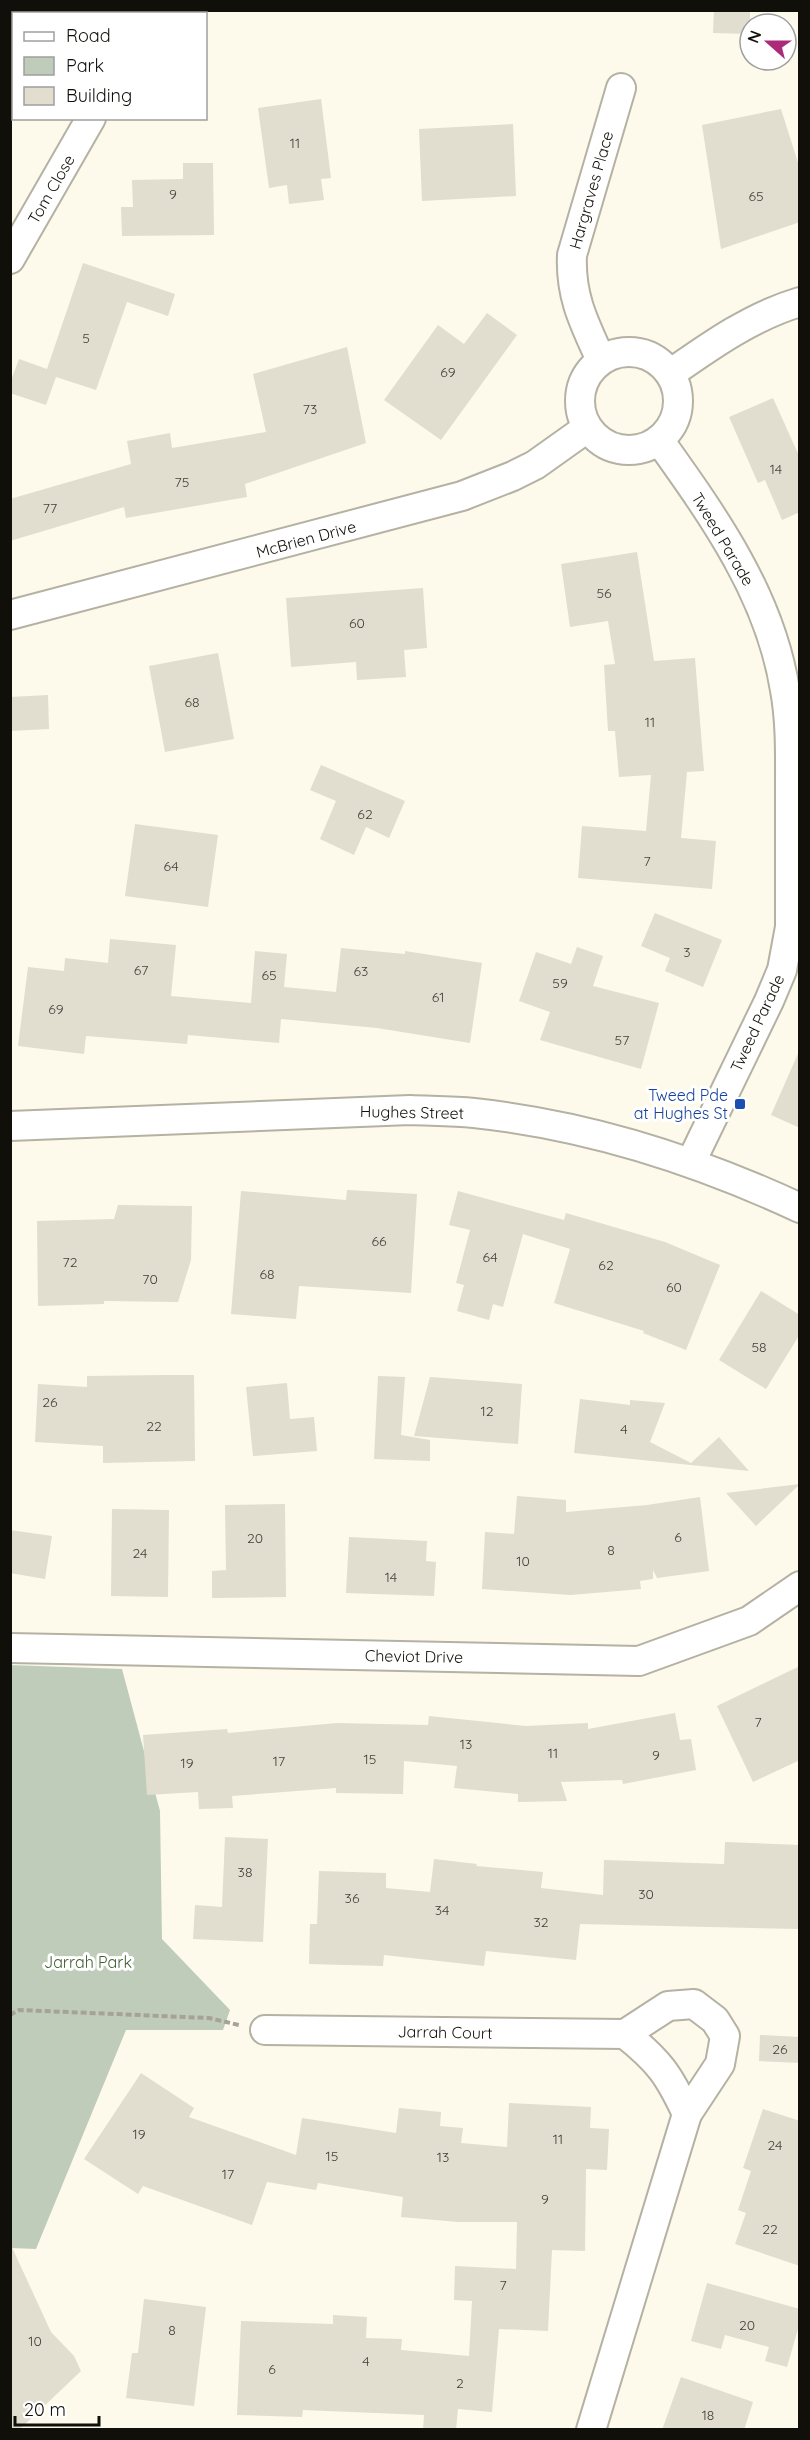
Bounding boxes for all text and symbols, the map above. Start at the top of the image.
legend [12,12,207,120]
north arrow [738,12,798,72]
text: Road [66,24,111,47]
text: N [743,28,765,46]
text: Park [66,54,104,77]
text: Building [66,84,132,107]
street label: Hargraves Place [565,129,617,251]
house number: 11 [290,134,300,152]
street label: Tom Close [23,151,79,227]
house number: 9 [169,185,177,203]
house number: 65 [748,187,764,205]
house number: 5 [82,329,90,347]
house number: 69 [440,363,456,381]
house number: 73 [303,400,317,418]
house number: 14 [770,460,782,478]
house number: 75 [175,473,189,491]
street label: Tweed Parade [687,489,759,589]
house number: 77 [43,499,57,517]
street label: McBrien Drive [254,516,358,562]
house number: 56 [596,584,612,602]
house number: 60 [349,614,365,632]
house number: 68 [184,693,200,711]
house number: 11 [645,713,655,731]
house number: 62 [357,805,373,823]
house number: 7 [643,852,651,870]
house number: 64 [163,857,179,875]
house number: 3 [683,943,691,961]
house number: 67 [134,961,148,979]
house number: 63 [354,962,368,980]
house number: 65 [261,966,277,984]
street label: Tweed Parade [726,971,788,1075]
house number: 59 [552,974,568,992]
house number: 61 [432,988,444,1006]
house number: 69 [48,1000,64,1018]
house number: 57 [615,1031,629,1049]
place label: Tweed Pde at Hughes St [634,1085,728,1123]
marker: Tweed Pde at Hughes St [733,1097,747,1111]
street label: Hughes Street [360,1101,464,1123]
house number: 66 [371,1232,387,1250]
house number: 64 [482,1248,498,1266]
house number: 72 [63,1253,78,1271]
house number: 62 [598,1256,614,1274]
house number: 68 [259,1265,275,1283]
house number: 70 [142,1270,158,1288]
house number: 60 [666,1278,682,1296]
house number: 58 [751,1338,767,1356]
house number: 26 [42,1393,58,1411]
house number: 12 [481,1402,494,1420]
house number: 22 [146,1417,162,1435]
house number: 4 [620,1420,628,1438]
house number: 6 [674,1528,682,1546]
house number: 20 [247,1529,263,1547]
house number: 8 [607,1541,615,1559]
house number: 24 [133,1544,147,1562]
house number: 10 [516,1552,530,1570]
house number: 14 [385,1568,397,1586]
street label: Cheviot Drive [365,1645,463,1667]
house number: 7 [754,1713,762,1731]
house number: 13 [460,1735,472,1753]
house number: 11 [548,1744,558,1762]
house number: 9 [652,1746,660,1764]
house number: 15 [364,1750,376,1768]
house number: 17 [273,1752,285,1770]
house number: 19 [181,1754,194,1772]
house number: 38 [238,1863,252,1881]
house number: 30 [638,1885,654,1903]
house number: 36 [345,1889,360,1907]
house number: 34 [435,1901,449,1919]
house number: 32 [533,1913,549,1931]
park label: Jarrah Park [44,1952,132,1972]
street label: Jarrah Court [397,2021,493,2043]
house number: 26 [772,2040,788,2058]
house number: 19 [133,2125,146,2143]
house number: 11 [553,2130,563,2148]
house number: 24 [768,2136,782,2154]
house number: 15 [326,2147,338,2165]
house number: 13 [437,2148,449,2166]
house number: 17 [222,2165,234,2183]
house number: 9 [541,2190,549,2208]
house number: 22 [762,2220,778,2238]
house number: 7 [499,2276,507,2294]
house number: 20 [739,2316,755,2334]
house number: 8 [168,2321,176,2339]
house number: 10 [28,2332,42,2350]
house number: 4 [362,2352,370,2370]
house number: 6 [268,2360,276,2378]
house number: 2 [456,2374,464,2392]
scale bar [15,2389,99,2427]
text: 20 m [24,2398,66,2421]
house number: 18 [702,2406,714,2424]

